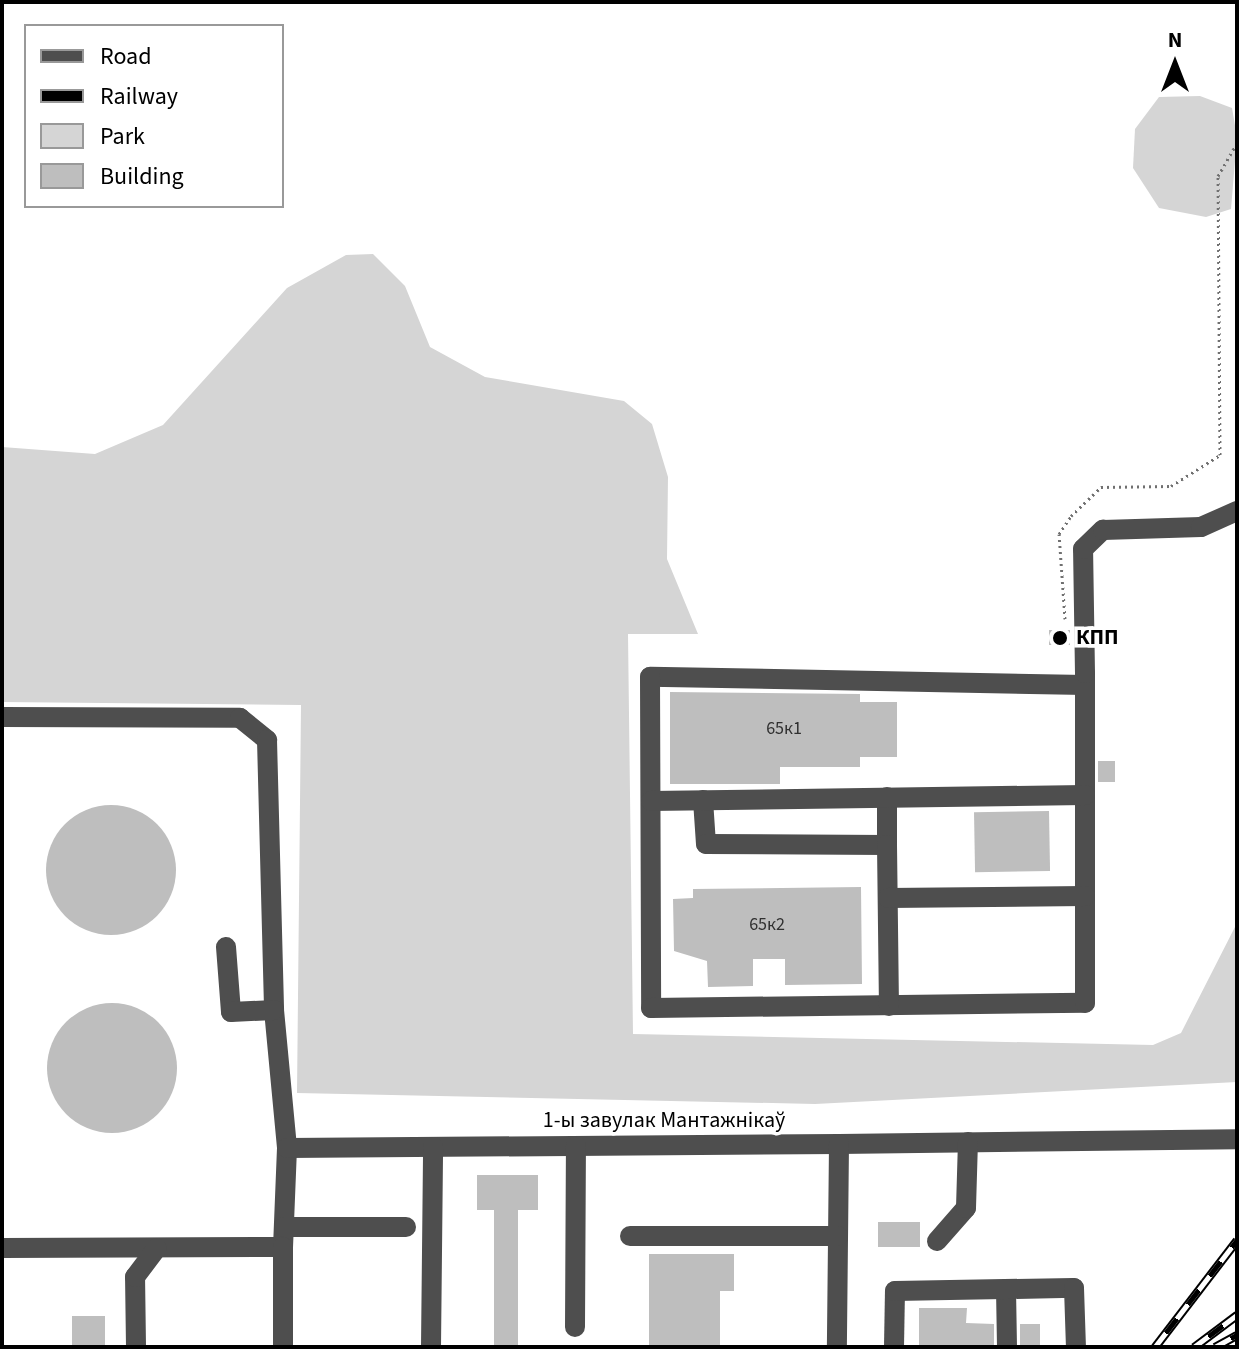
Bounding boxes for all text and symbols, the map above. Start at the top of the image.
legend [24,24,284,208]
north arrow [1135,24,1215,104]
text: N [1168,24,1182,56]
text: Road [100,39,152,74]
text: Railway [100,79,178,114]
text: Park [100,119,145,154]
text: Building [100,159,184,194]
place label: КПП [1076,625,1119,651]
marker: КПП [1051,629,1069,647]
house number: 65к1 [766,718,802,740]
house number: 65к2 [749,914,785,936]
street label: 1-ы завулак Мантажнікаў [543,1108,785,1134]

